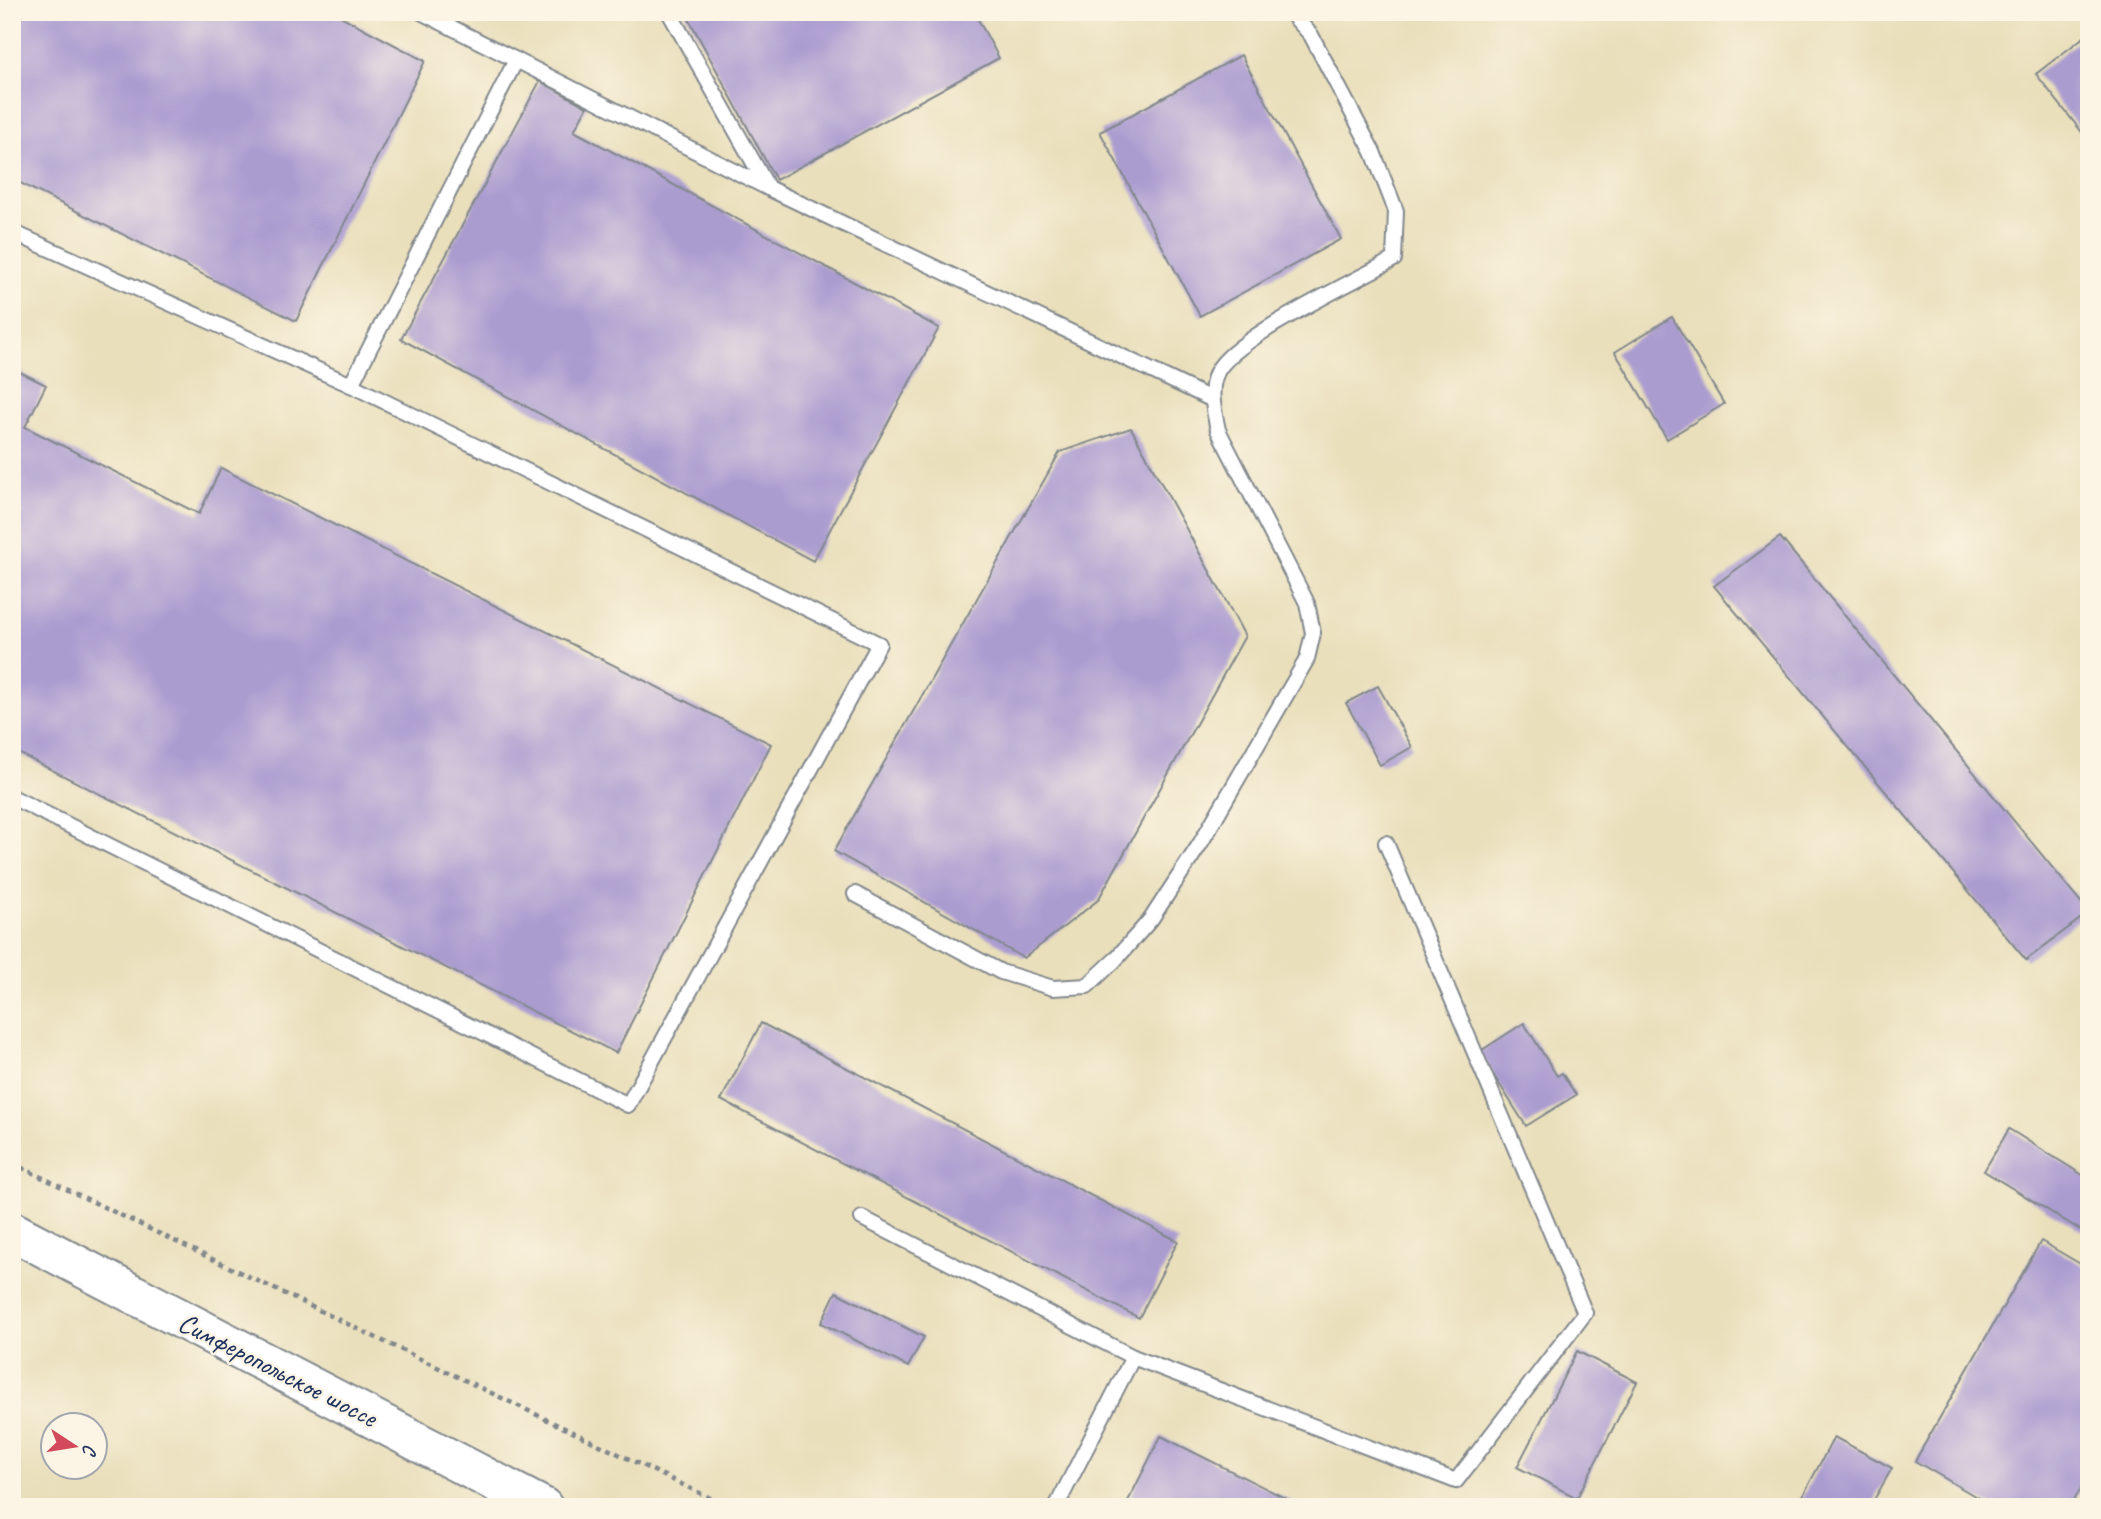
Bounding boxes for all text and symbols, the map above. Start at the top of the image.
street label: Симферопольское шоссе [173,1304,384,1435]
north arrow [38,1410,108,1480]
text: С [76,1442,102,1459]

